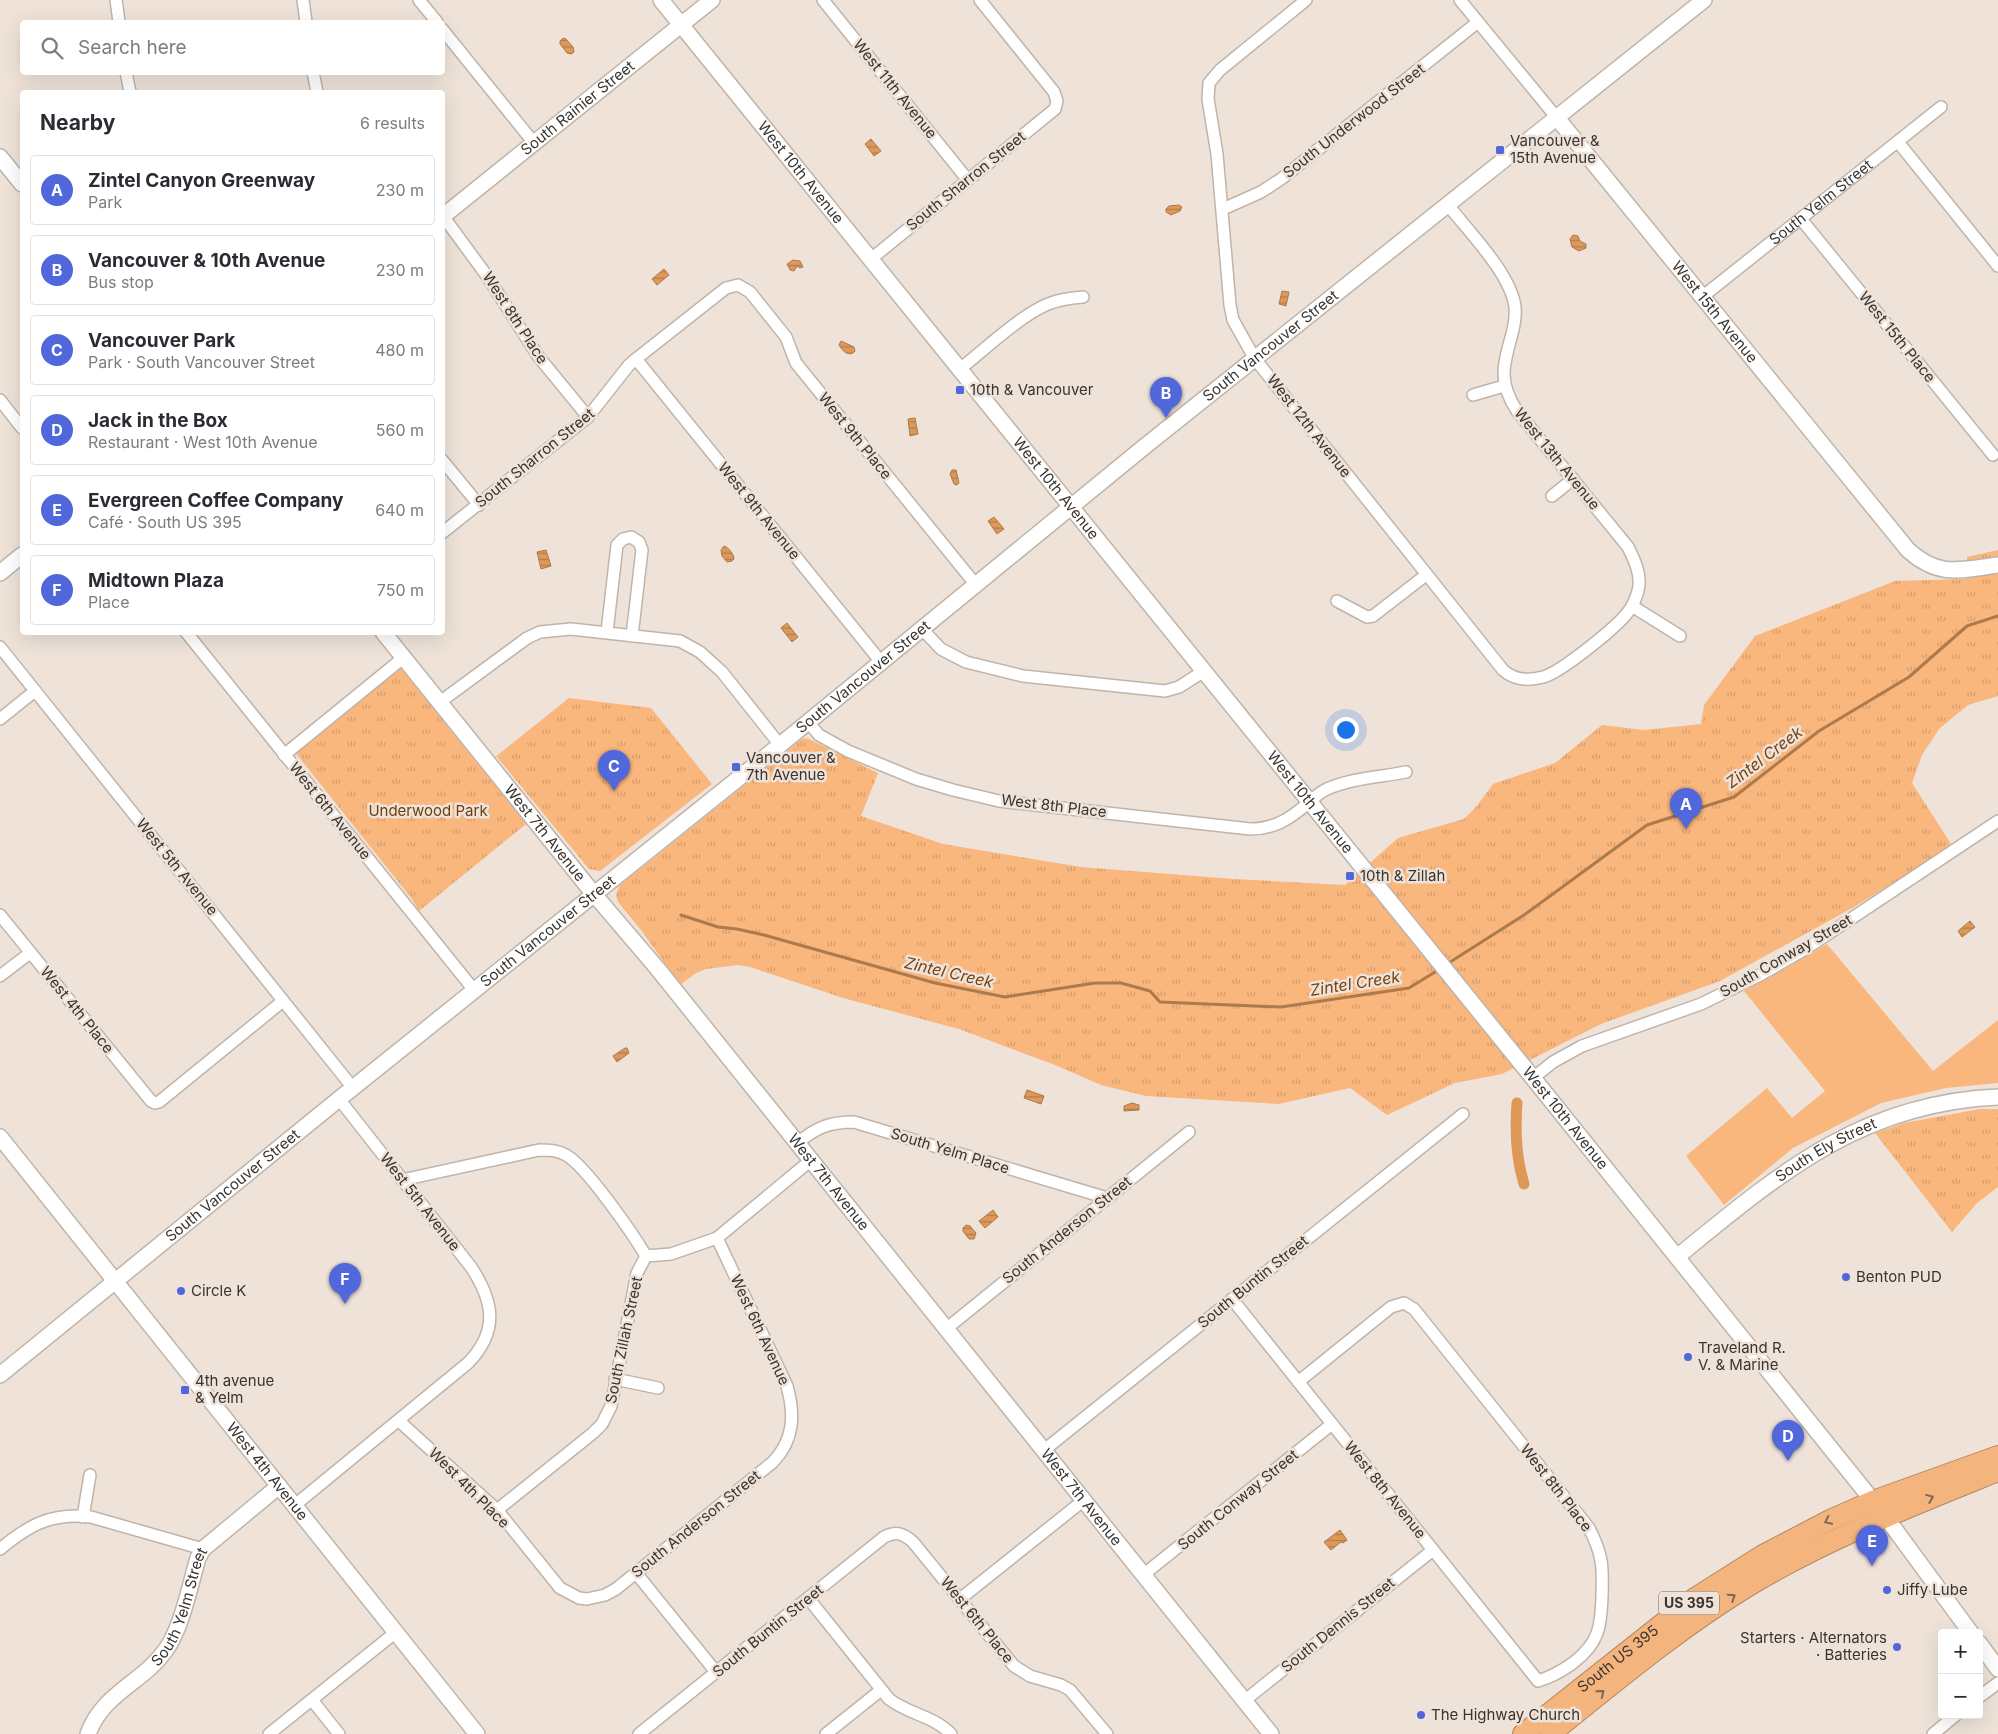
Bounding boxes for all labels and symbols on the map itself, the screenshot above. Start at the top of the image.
street label: West 11th Avenue [849,35,941,142]
street label: South Rainier Street [517,56,638,159]
street label: South Underwood Street [1279,59,1429,182]
street label: West 10th Avenue [754,117,848,227]
street label: South Sharron Street [902,127,1029,235]
place label: Vancouver & 15th Avenue [1510,131,1600,167]
marker: Vancouver & 15th Avenue [1494,144,1506,156]
street label: South Yelm Street [1765,155,1876,249]
street label: West 15th Avenue [1668,257,1762,367]
street label: West 8th Place [479,268,552,367]
street label: South Vancouver Street [1199,286,1342,405]
street label: West 15th Place [1855,287,1940,386]
street label: West 12th Avenue [1263,370,1356,481]
pin: B [1150,377,1182,418]
place label: 10th & Vancouver [970,380,1094,399]
marker: 10th & Vancouver [954,384,966,396]
street label: West 9th Place [815,388,896,483]
street label: South Sharron Street [471,404,598,512]
street label: West 13th Avenue [1510,404,1604,514]
street label: West 10th Avenue [1009,433,1103,543]
street label: West 9th Avenue [714,458,805,563]
street label: South Vancouver Street [792,616,934,737]
your location [1333,717,1359,743]
water label: Zintel Creek [1722,722,1806,792]
street label: West 10th Avenue [1263,747,1358,857]
place label: Vancouver & 7th Avenue [746,748,836,784]
pin: C [598,750,630,791]
street label: West 6th Avenue [285,758,375,863]
marker: Vancouver & 7th Avenue [730,761,742,773]
street label: West 7th Avenue [500,780,590,885]
pin: A [1670,788,1702,829]
street label: West 8th Place [1000,790,1108,821]
park label: Underwood Park [368,801,488,820]
street label: West 5th Avenue [132,814,222,919]
place label: 10th & Zillah [1360,866,1445,885]
marker: 10th & Zillah [1344,870,1356,882]
street label: South Vancouver Street [476,871,619,991]
street label: South Conway Street [1716,910,1855,1001]
water label: Zintel Creek [903,952,996,992]
street label: West 4th Place [37,962,118,1057]
water label: Zintel Creek [1309,966,1402,1000]
street label: West 10th Avenue [1519,1063,1613,1173]
street label: South Ely Street [1771,1114,1879,1186]
street label: South Yelm Place [888,1123,1012,1178]
street label: South Vancouver Street [161,1125,304,1246]
street label: West 7th Avenue [784,1129,874,1234]
street label: West 5th Avenue [376,1149,465,1255]
street label: South Anderson Street [998,1172,1135,1288]
street label: South Buntin Street [1193,1231,1312,1332]
pin: F [329,1263,361,1304]
place label: Benton PUD [1856,1267,1942,1286]
street label: West 6th Avenue [727,1271,794,1388]
marker: Benton PUD [1840,1271,1852,1283]
street label: South Zillah Street [601,1274,646,1405]
place label: Circle K [191,1281,246,1300]
marker: Circle K [175,1285,187,1297]
place label: Traveland R. V. & Marine [1698,1338,1786,1374]
marker: Traveland R. V. & Marine [1682,1351,1694,1363]
place label: 4th avenue & Yelm [195,1371,274,1407]
marker: 4th avenue & Yelm [179,1384,191,1396]
street label: West 4th Avenue [223,1418,313,1524]
pin: D [1772,1420,1804,1461]
street label: West 8th Avenue [1340,1437,1430,1542]
street label: West 8th Place [1516,1440,1597,1535]
street label: West 4th Place [425,1443,514,1532]
street label: West 7th Avenue [1037,1445,1126,1549]
street label: South Conway Street [1174,1445,1302,1554]
street label: South Anderson Street [627,1466,764,1582]
one-way arrow [1925,1494,1934,1504]
one-way arrow [1825,1515,1834,1525]
pin: E [1856,1525,1888,1566]
street label: South Yelm Street [147,1544,211,1670]
street label: West 6th Place [937,1572,1018,1667]
street label: South Dennis Street [1277,1573,1398,1676]
street label: South Buntin Street [708,1580,827,1681]
place label: Jiffy Lube [1897,1580,1968,1599]
marker: Jiffy Lube [1881,1584,1893,1596]
road number: US 395 [1659,1592,1719,1615]
one-way arrow [1727,1593,1736,1603]
street label: South US 395 [1573,1621,1662,1696]
place label: Starters · Alternators · Batteries [1740,1628,1887,1664]
marker: Starters · Alternators · Batteries [1891,1641,1903,1653]
one-way arrow [1596,1689,1605,1698]
place label: The Highway Church [1431,1705,1580,1724]
marker: The Highway Church [1415,1709,1427,1721]

